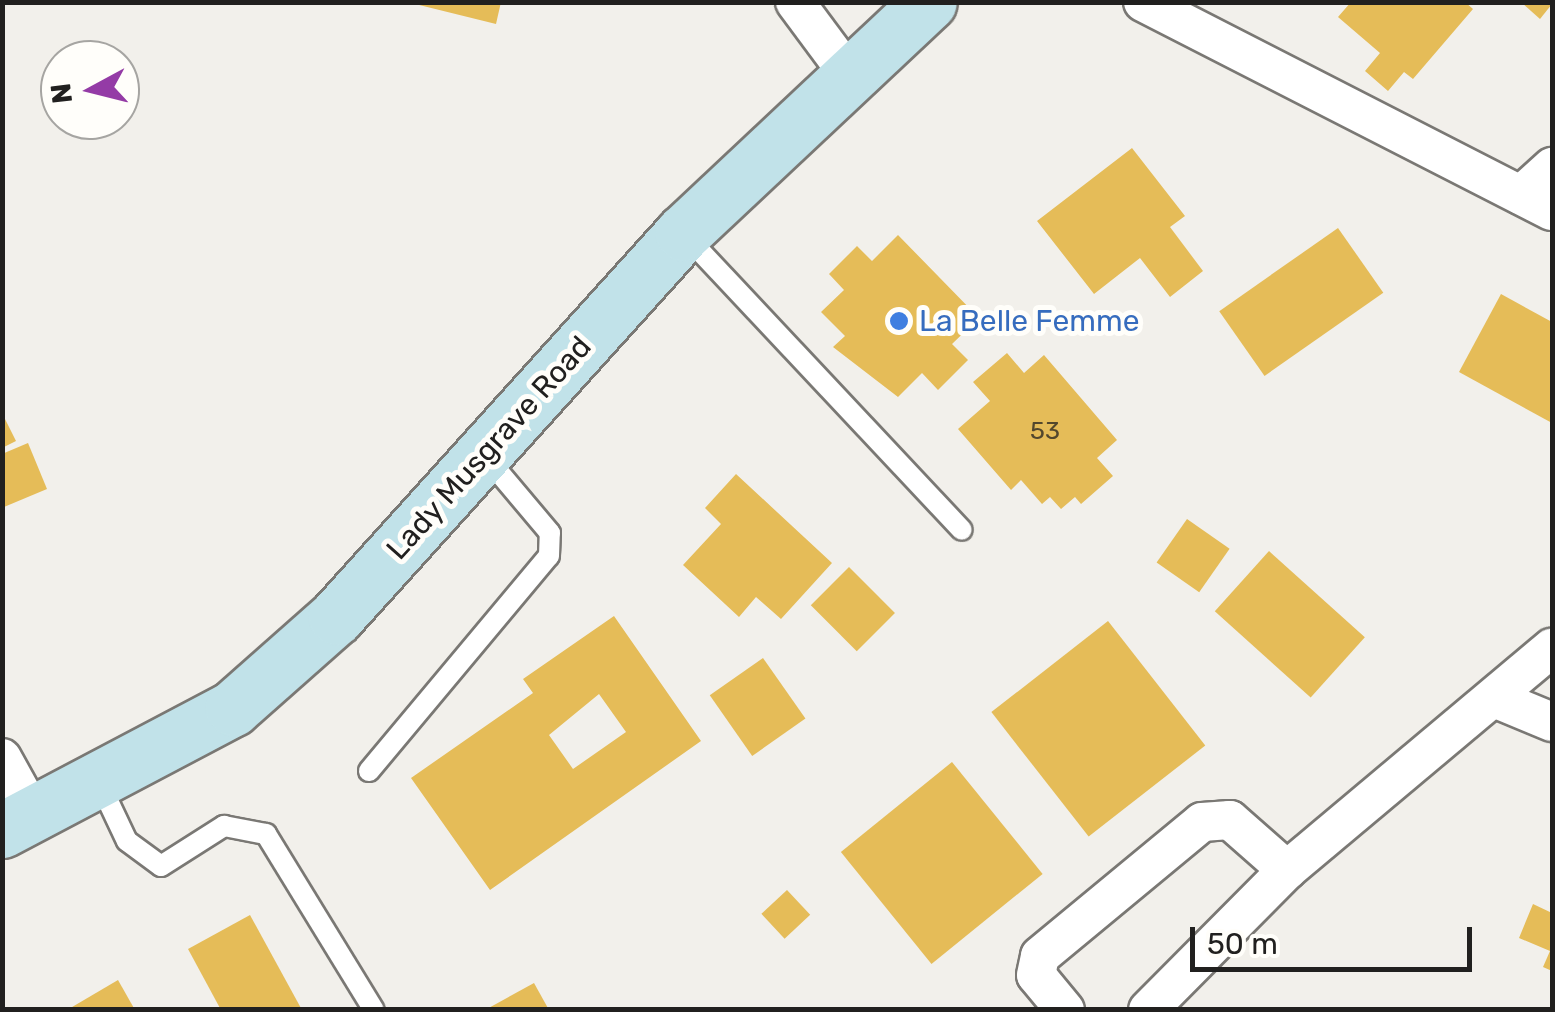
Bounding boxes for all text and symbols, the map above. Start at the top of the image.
north arrow [40,40,140,140]
text: N [44,81,79,105]
place label: La Belle Femme [919,303,1139,339]
marker: La Belle Femme [888,310,910,332]
street label: Lady Musgrave Road [379,329,599,567]
house number: 53 [1030,416,1060,446]
scale bar [1195,907,1478,969]
text: 50 m [1207,926,1278,962]

